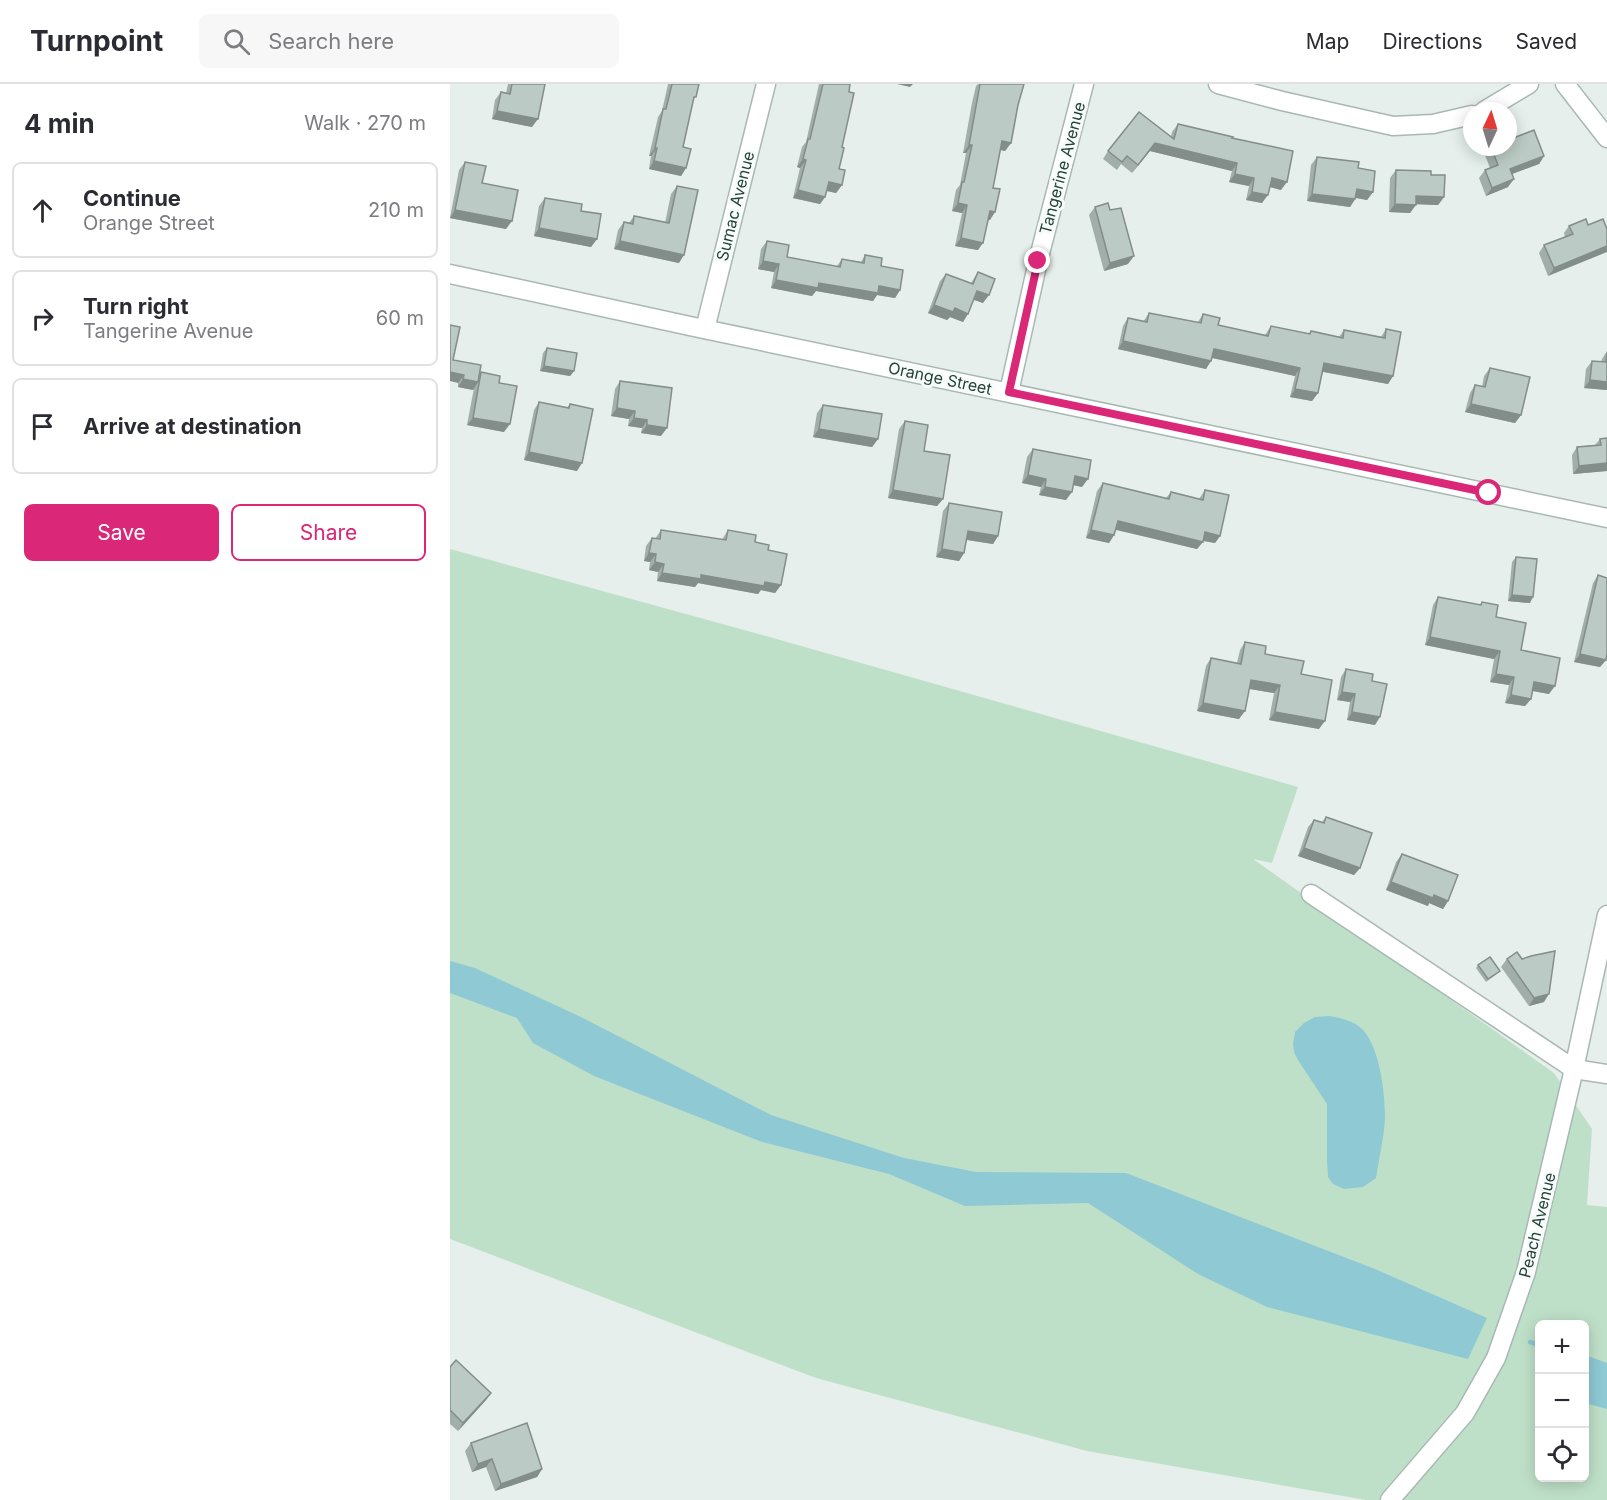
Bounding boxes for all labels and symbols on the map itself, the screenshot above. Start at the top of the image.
street label: Tangerine Avenue [1035,100,1089,236]
north arrow [1463,102,1517,156]
street label: Sumac Avenue [712,149,758,263]
route end [1024,247,1050,273]
street label: Orange Street [886,357,994,399]
route start [1475,479,1501,505]
street label: Peach Avenue [1514,1170,1560,1280]

